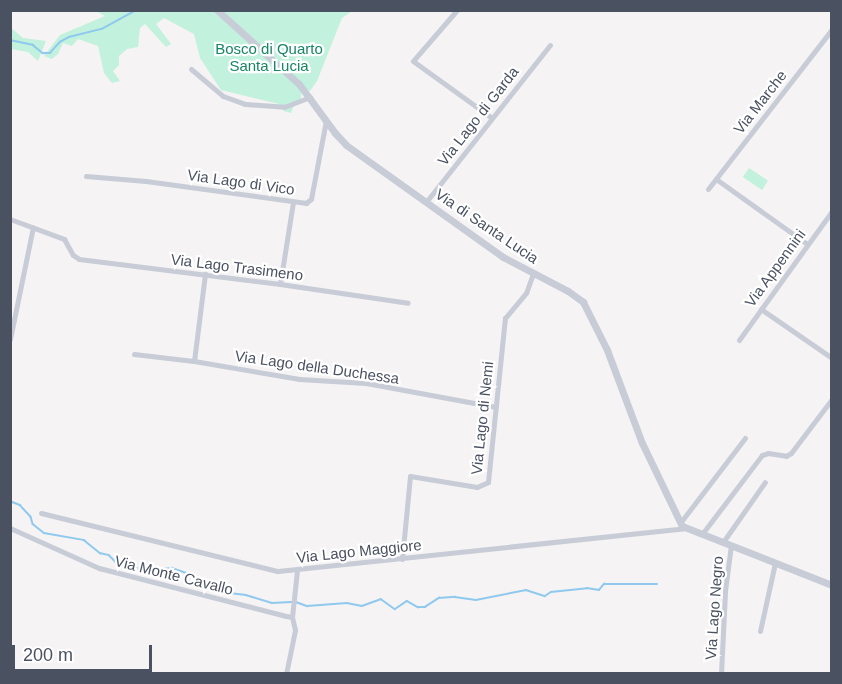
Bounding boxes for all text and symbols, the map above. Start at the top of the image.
park label: Bosco di Quarto Santa Lucia [215,39,323,74]
street label: Via Lago di Garda [434,63,522,169]
street label: Via Marche [730,67,790,137]
street label: Via Lago di Vico [186,166,296,198]
street label: Via di Santa Lucia [432,185,542,267]
street label: Via Appennini [741,225,809,311]
street label: Via Lago Trasimeno [170,250,304,284]
street label: Via Lago della Duchessa [234,347,400,387]
street label: Via Lago di Nemi [467,360,497,476]
street label: Via Lago Maggiore [296,535,422,567]
street label: Via Monte Cavallo [113,552,235,598]
street label: Via Lago Negro [701,556,727,660]
scale bar [15,633,154,671]
text: 200 m [23,645,73,665]

